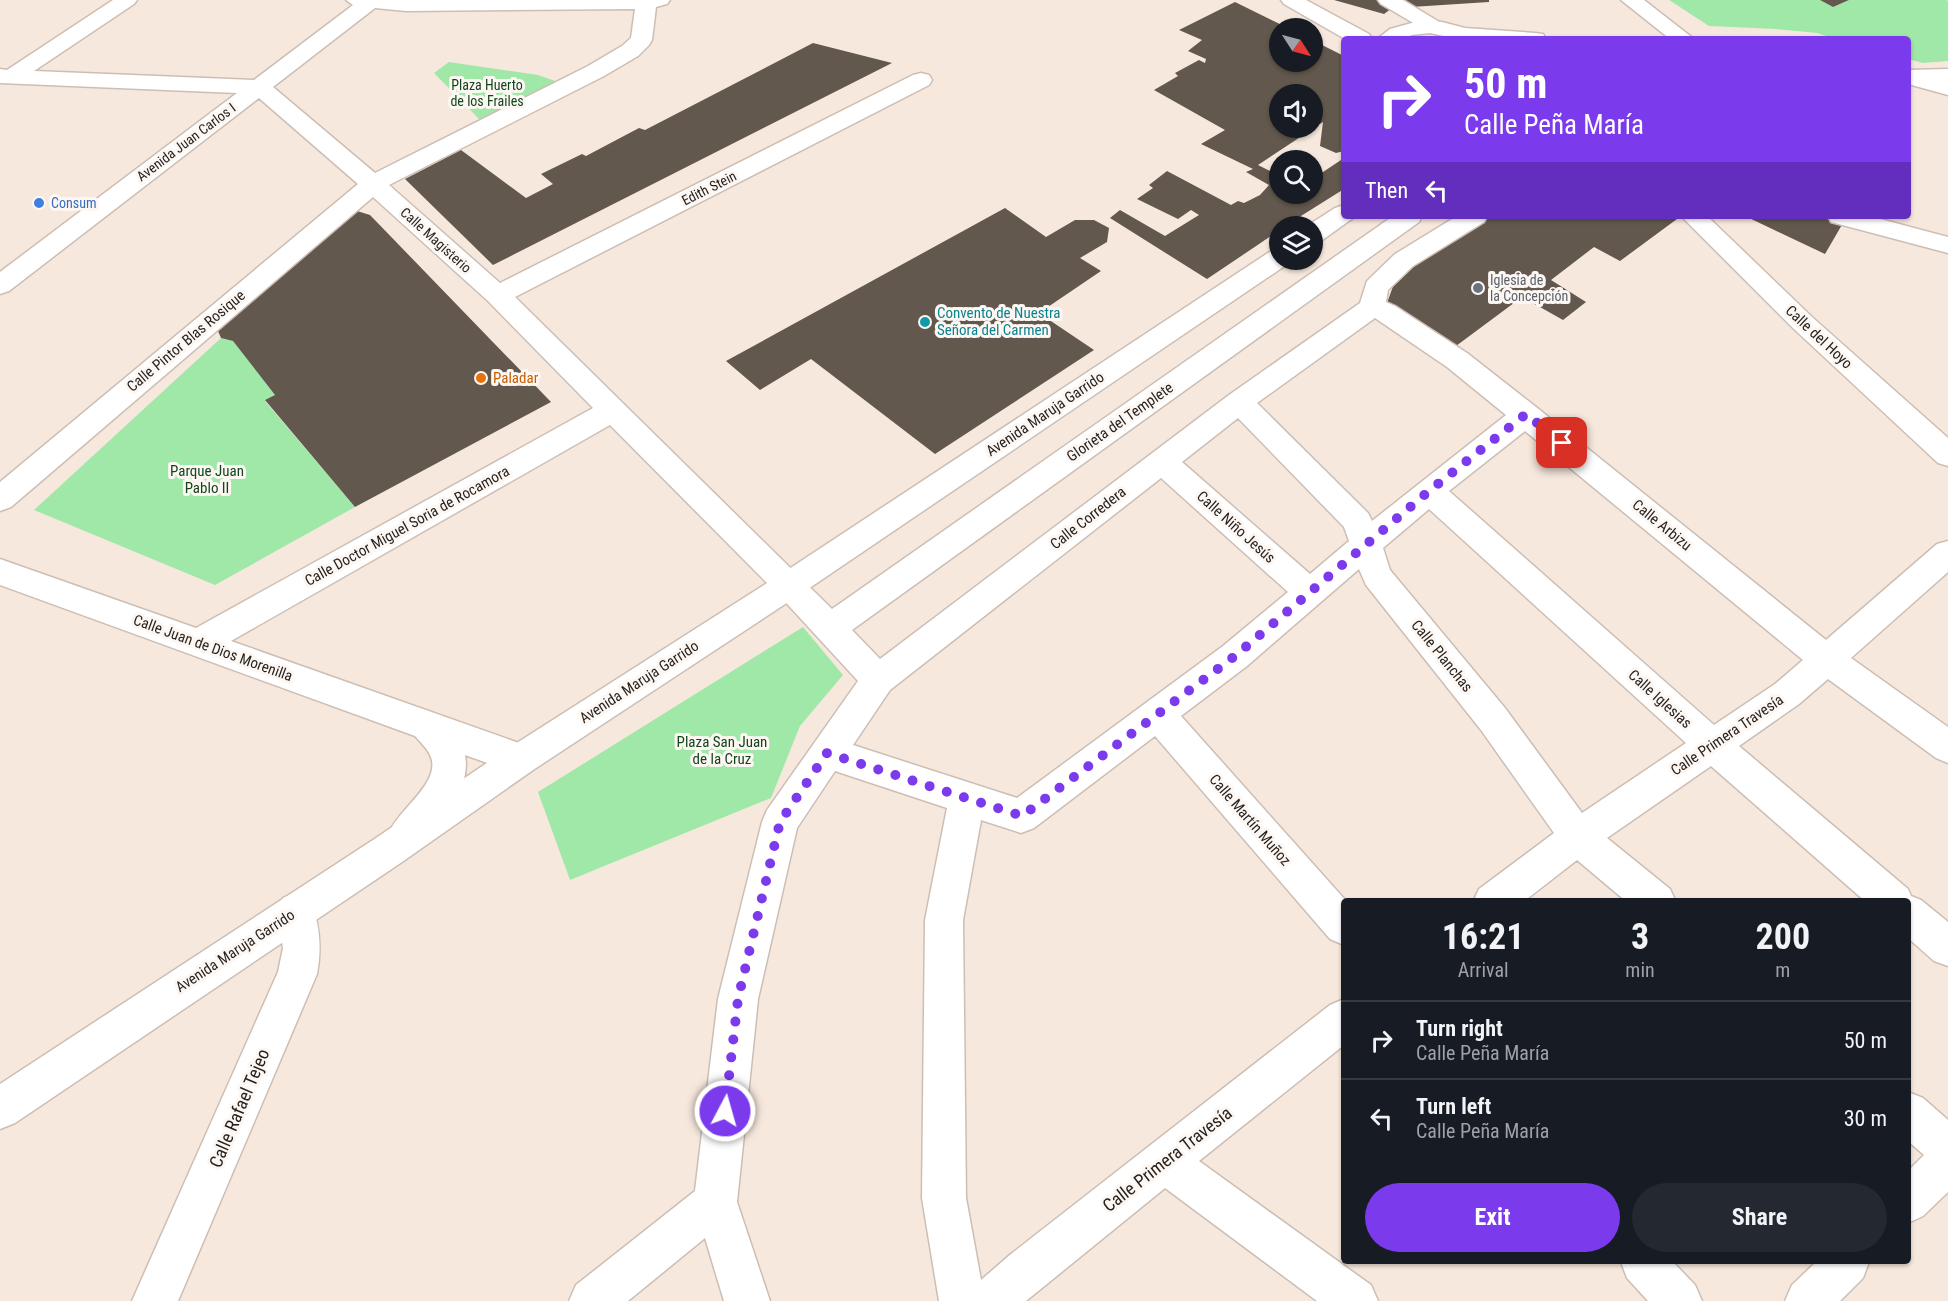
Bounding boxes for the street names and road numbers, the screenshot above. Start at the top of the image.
street label: Avenida Juan Carlos I [133,100,239,184]
street label: Edith Stein [679,167,739,209]
street label: Calle Magisterio [397,204,475,276]
street label: Calle Pintor Blas Rosique [123,286,249,396]
street label: Calle del Hoyo [1782,302,1856,372]
street label: Avenida Maruja Garrido [983,368,1107,460]
street label: Glorieta del Templete [1063,379,1177,465]
street label: Calle Doctor Miguel Soria de Rocamora [302,462,512,590]
street label: Calle Corredera [1047,483,1129,553]
street label: Calle Niño Jesús [1193,487,1279,567]
street label: Calle Arbizu [1629,496,1695,554]
street label: Calle Juan de Dios Morenilla [131,611,295,685]
street label: Calle Planchas [1407,616,1477,696]
street label: Avenida Maruja Garrido [576,637,702,727]
street label: Calle Iglesias [1625,666,1695,732]
street label: Calle Primera Travesía [1667,691,1787,779]
street label: Calle Martín Muñoz [1205,771,1295,869]
street label: Avenida Maruja Garrido [172,906,298,996]
street label: Calle Rafael Tejeo [205,1045,273,1171]
street label: Calle Primera Travesía [1098,1102,1236,1216]

